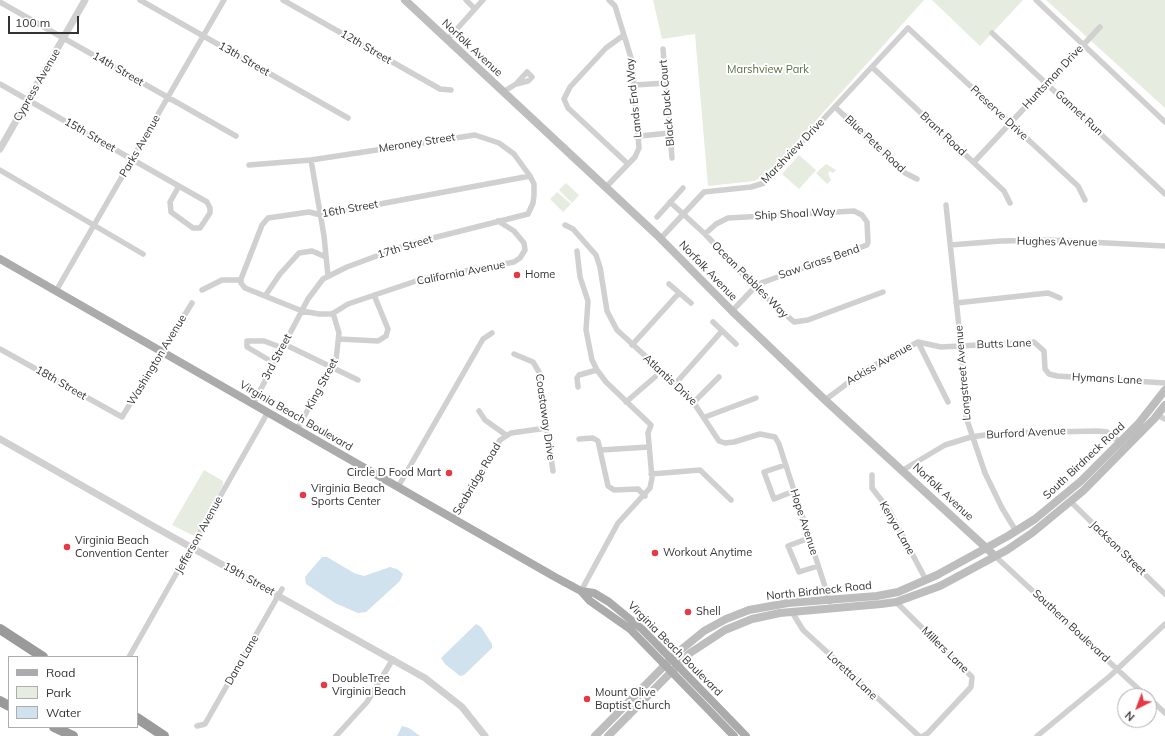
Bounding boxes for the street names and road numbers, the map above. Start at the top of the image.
street label: Norfolk Avenue [439,17,505,79]
street label: 12th Street [338,27,394,67]
street label: 13th Street [216,39,272,79]
street label: Huntsman Drive [1020,42,1086,112]
street label: Cypress Avenue [11,46,63,124]
street label: 14th Street [90,49,146,89]
street label: Lands End Way [623,57,645,139]
street label: Black Duck Court [657,59,677,147]
street label: Preserve Drive [967,83,1031,143]
street label: Gannet Run [1052,87,1106,139]
street label: Brant Road [917,109,969,159]
street label: Parks Avenue [117,113,163,179]
street label: Blue Pete Road [842,113,908,175]
street label: 15th Street [62,115,118,155]
street label: Marshview Drive [759,116,827,186]
street label: Meroney Street [378,130,456,156]
street label: 16th Street [321,198,379,220]
street label: Ship Shoal Way [754,205,836,223]
street label: 17th Street [376,232,434,262]
street label: Hughes Avenue [1017,235,1097,249]
street label: Norfolk Avenue [676,238,740,304]
street label: Ocean Pebbles Way [709,239,791,321]
street label: Saw Grass Bend [777,242,861,282]
street label: California Avenue [416,258,506,288]
street label: Washington Avenue [125,312,189,408]
street label: Longstreet Avenue [952,325,974,421]
street label: 3rd Street [259,332,295,382]
street label: Butts Lane [976,336,1032,352]
street label: Ackiss Avenue [844,340,914,388]
street label: Atlantis Drive [640,352,700,408]
street label: King Street [303,356,341,412]
street label: 18th Street [33,363,89,403]
street label: Hymans Lane [1072,371,1142,387]
street label: Coastaway Drive [532,373,558,461]
street label: Virginia Beach Boulevard [237,378,355,454]
street label: South Birdneck Road [1041,420,1127,502]
street label: Burford Avenue [986,424,1066,442]
street label: Seabridge Road [450,441,504,517]
street label: Norfolk Avenue [910,461,976,523]
street label: Hope Avenue [787,487,821,557]
street label: Jefferson Avenue [172,494,226,576]
street label: Kenya Lane [876,499,918,557]
street label: Jackson Street [1087,518,1149,578]
street label: 19th Street [221,559,277,599]
street label: North Birdneck Road [766,579,872,603]
street label: Southern Boulevard [1030,587,1112,665]
street label: Virginia Beach Boulevard [625,599,725,699]
street label: Millers Lane [919,624,971,676]
street label: Dana Lane [222,633,262,687]
street label: Loretta Lane [824,649,880,703]

